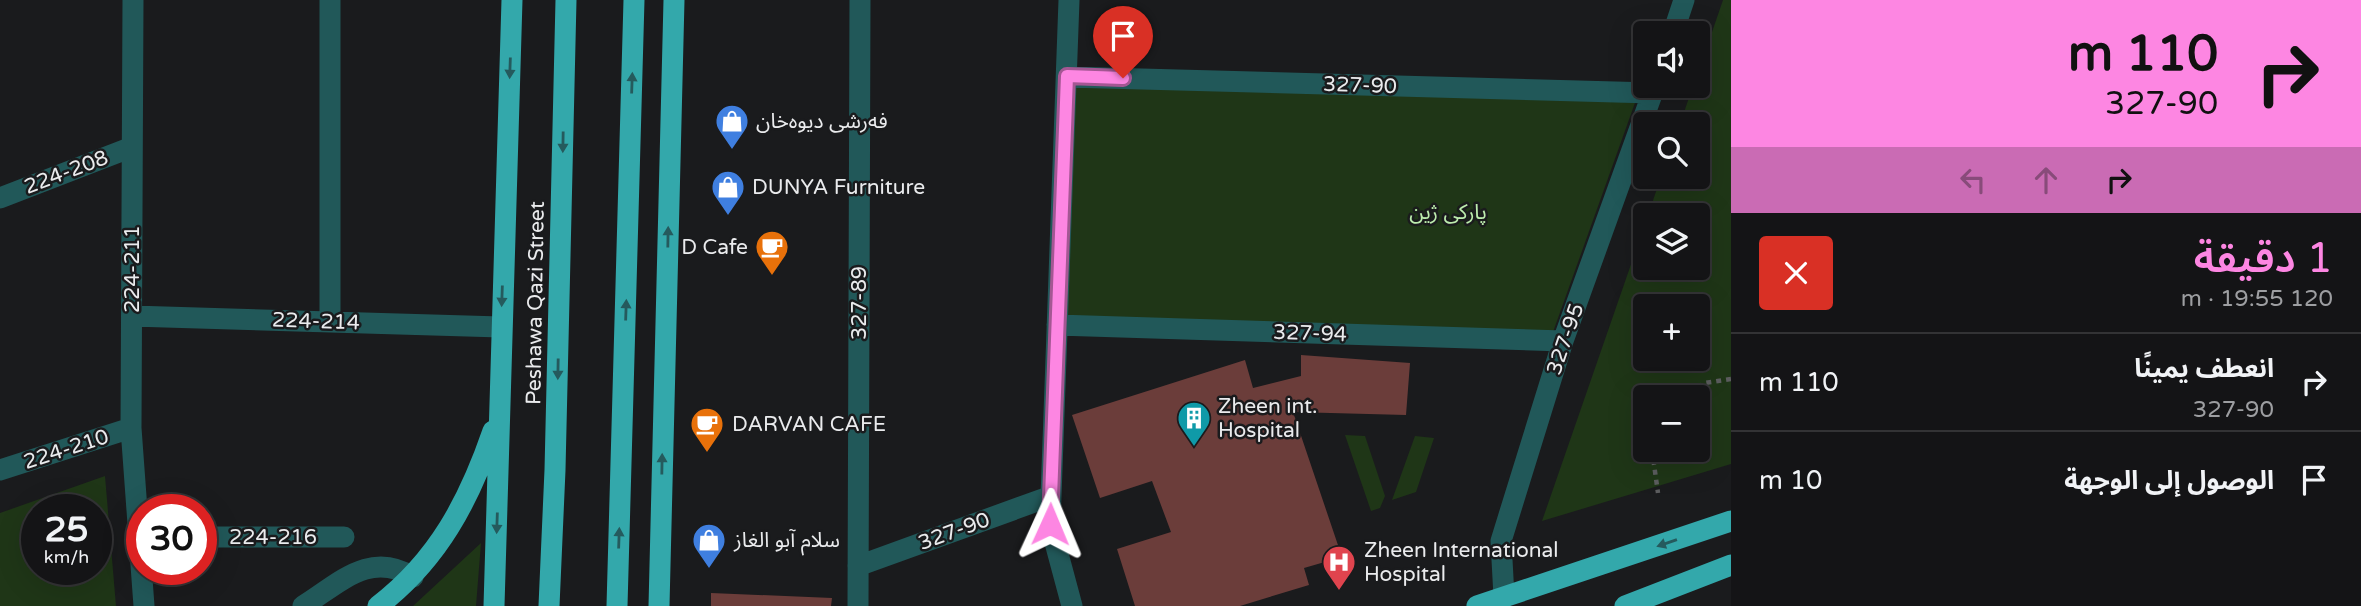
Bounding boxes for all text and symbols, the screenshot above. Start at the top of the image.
pin [1093,6,1153,78]
icon: arrive [1104,17,1142,55]
map controls [1633,21,1710,462]
button: sound [1633,21,1710,98]
text: 110 m [2068,25,2218,84]
icon: right [2242,28,2333,119]
one-way arrow [504,57,515,79]
one-way arrow [626,72,638,94]
street label: 327-90 [1323,72,1397,99]
text: 327-90 [2105,85,2218,123]
shop icon: فەرشی دیوەخان [713,102,751,151]
place label: فەرشی دیوەخان [756,109,888,134]
button: search [1633,112,1710,189]
one-way arrow [557,131,569,153]
street label: 224-208 [21,145,112,200]
icon: left [1954,161,1992,199]
icon: ahead [2027,161,2065,199]
icon: right [2100,161,2138,199]
shop icon: DUNYA Furniture [709,168,747,217]
place label: DUNYA Furniture [752,175,925,200]
park label: پارکی ژین [1409,200,1487,225]
street label: Peshawa Qazi Street [521,201,550,405]
button: layers [1633,203,1710,280]
street label: 224-211 [120,225,145,313]
one-way arrow [662,226,674,248]
cafe icon: D Cafe [753,228,791,277]
text: 1 دقيقة [2194,233,2333,284]
place label: D Cafe [681,235,748,260]
button: close [1759,236,1833,310]
street label: 327-89 [847,266,872,340]
one-way arrow [496,285,508,307]
text: 120 m · 19:55 [2181,285,2333,313]
button: + [1633,294,1710,371]
one-way arrow [620,299,631,321]
street label: 327-95 [1542,300,1589,378]
street label: 224-214 [272,307,360,336]
street label: 327-94 [1273,320,1347,347]
text: انعطف يمينًا [2134,353,2274,384]
one-way arrow [552,358,563,380]
icon: right [2295,363,2333,401]
text: 110 m [1759,367,1839,398]
button: − [1633,385,1710,462]
place label: Zheen int. Hospital [1218,394,1317,443]
text: 327-90 [2193,396,2274,424]
building icon: Zheen int. Hospital [1175,399,1213,448]
cafe icon: DARVAN CAFE [688,405,726,454]
place label: DARVAN CAFE [732,412,886,437]
street label: 224-210 [20,424,112,475]
one-way arrow [657,453,668,475]
icon: arrive [2295,461,2333,499]
text: 10 m [1759,465,1822,496]
text: الوصول إلى الوجهة [2064,465,2274,496]
position arrow [1013,487,1087,561]
speed limit sign: 30 [126,494,217,585]
street label: 327-90 [915,507,993,556]
text: 25 [45,509,88,551]
one-way arrow [491,512,502,534]
shop icon: سلام آبو الغاز [690,521,728,570]
street label: 224-216 [229,525,317,550]
one-way arrow [614,527,625,549]
place label: سلام آبو الغاز [733,528,840,556]
place label: Zheen International Hospital [1364,538,1559,587]
one-way arrow [1656,538,1677,549]
hospital icon: Zheen International Hospital [1320,543,1358,592]
text: km/h [44,546,89,568]

